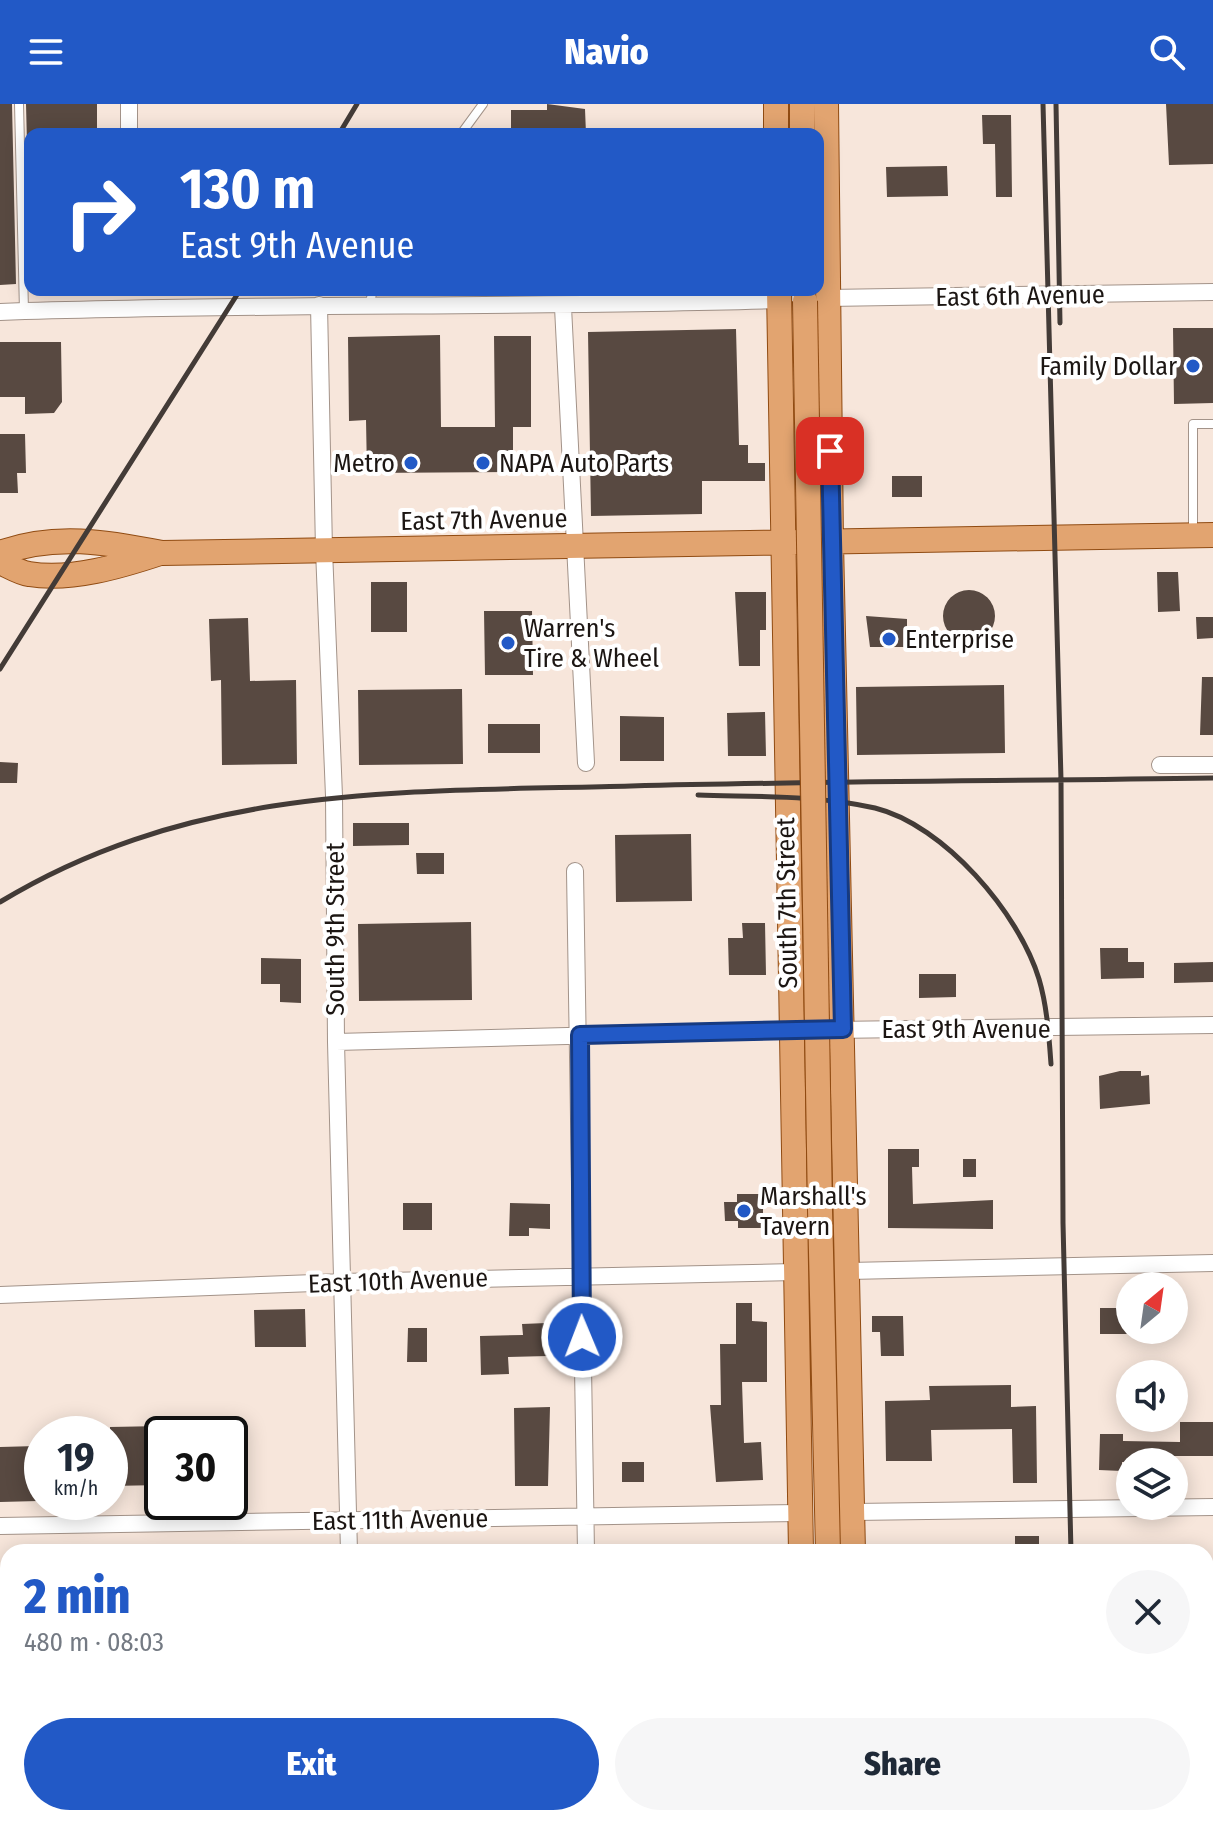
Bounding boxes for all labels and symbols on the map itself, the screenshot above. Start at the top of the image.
street label: East 6th Avenue [935,279,1105,313]
place label: Family Dollar [1039,351,1177,382]
marker: Family Dollar [1184,357,1202,375]
pin [796,417,864,485]
place label: Metro [333,448,395,479]
place label: NAPA Auto Parts [499,448,669,479]
marker: Metro [402,454,420,472]
marker: NAPA Auto Parts [474,454,492,472]
street label: East 7th Avenue [400,503,568,537]
place label: Warren's Tire & Wheel [524,613,659,674]
place label: Enterprise [905,624,1014,655]
marker: Enterprise [880,630,898,648]
marker: Warren's Tire & Wheel [499,634,517,652]
street label: South 7th Street [770,817,804,989]
street label: South 9th Street [320,842,351,1016]
street label: East 9th Avenue [881,1014,1051,1045]
place label: Marshall's Tavern [760,1181,867,1242]
marker: Marshall's Tavern [735,1202,753,1220]
street label: East 10th Avenue [307,1262,489,1300]
north arrow [1116,1272,1188,1344]
position arrow [540,1295,624,1379]
speed limit sign: 30 [144,1416,248,1520]
street label: East 11th Avenue [311,1503,489,1537]

